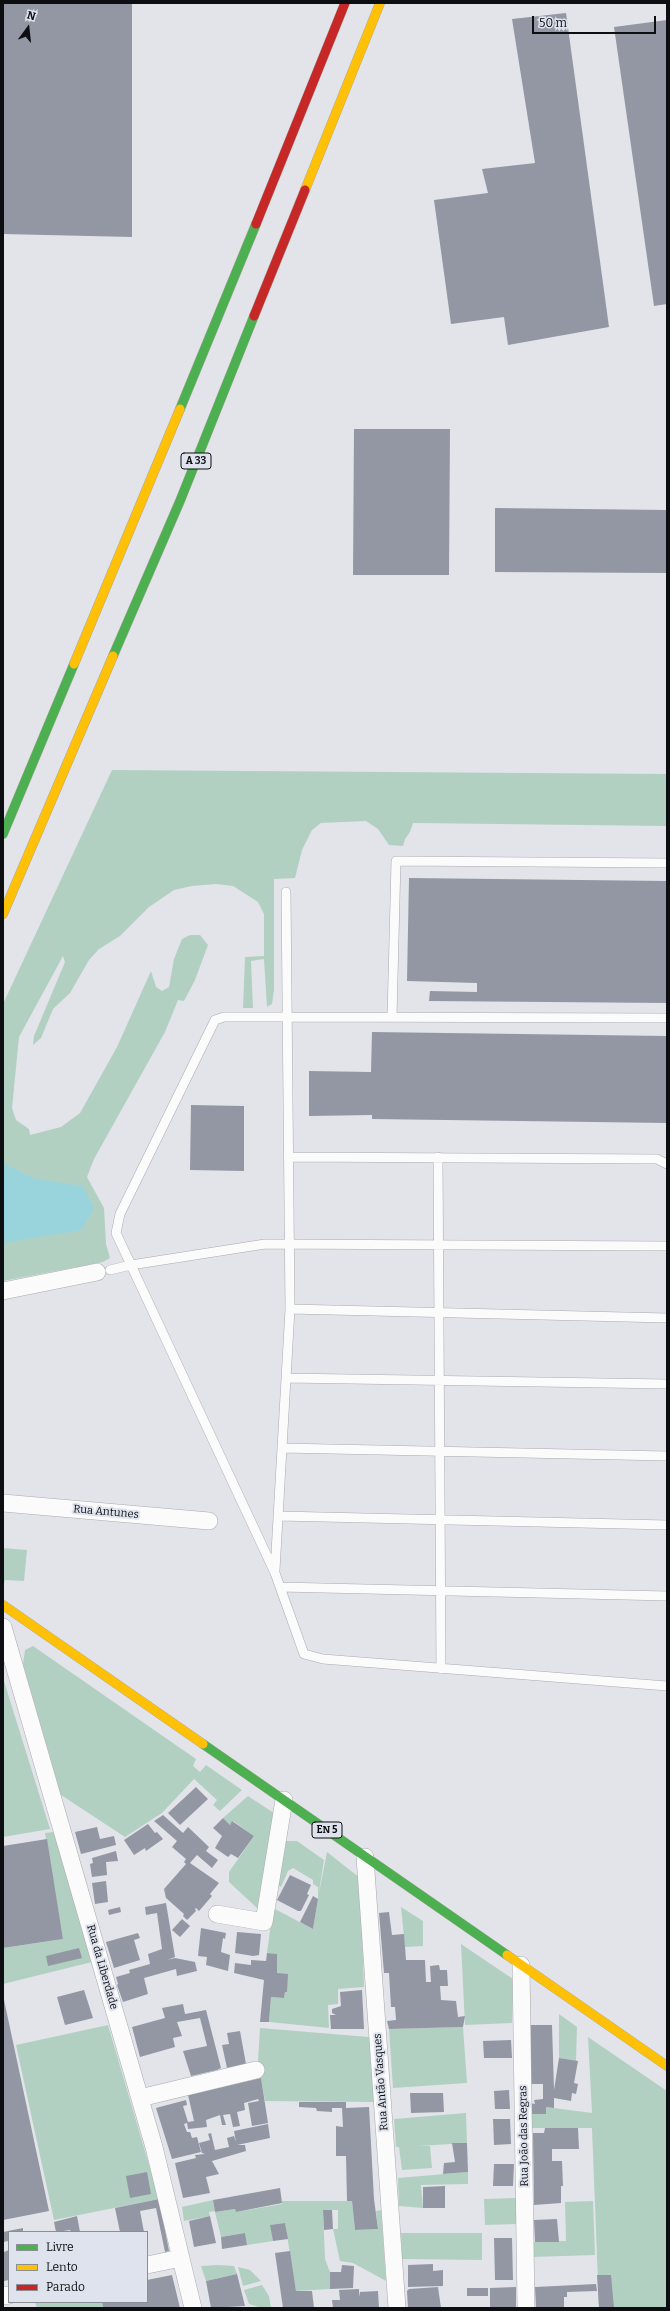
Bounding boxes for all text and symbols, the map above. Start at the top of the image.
north arrow [8,8,48,48]
scale bar [534,8,658,34]
text: N [25,9,37,23]
text: 50 m [539,16,567,30]
road number: A 33 [181,453,211,469]
street label: Rua Antunes [73,1503,139,1521]
road number: EN 5 [312,1822,342,1838]
street label: Rua da Liberdade [84,1923,120,2011]
street label: Rua Antão Vasques [371,2033,391,2131]
street label: Rua João das Regras [517,2085,531,2187]
legend [8,2231,148,2303]
text: Livre [46,2240,74,2254]
text: Lento [46,2260,78,2274]
text: Parado [46,2280,85,2294]

